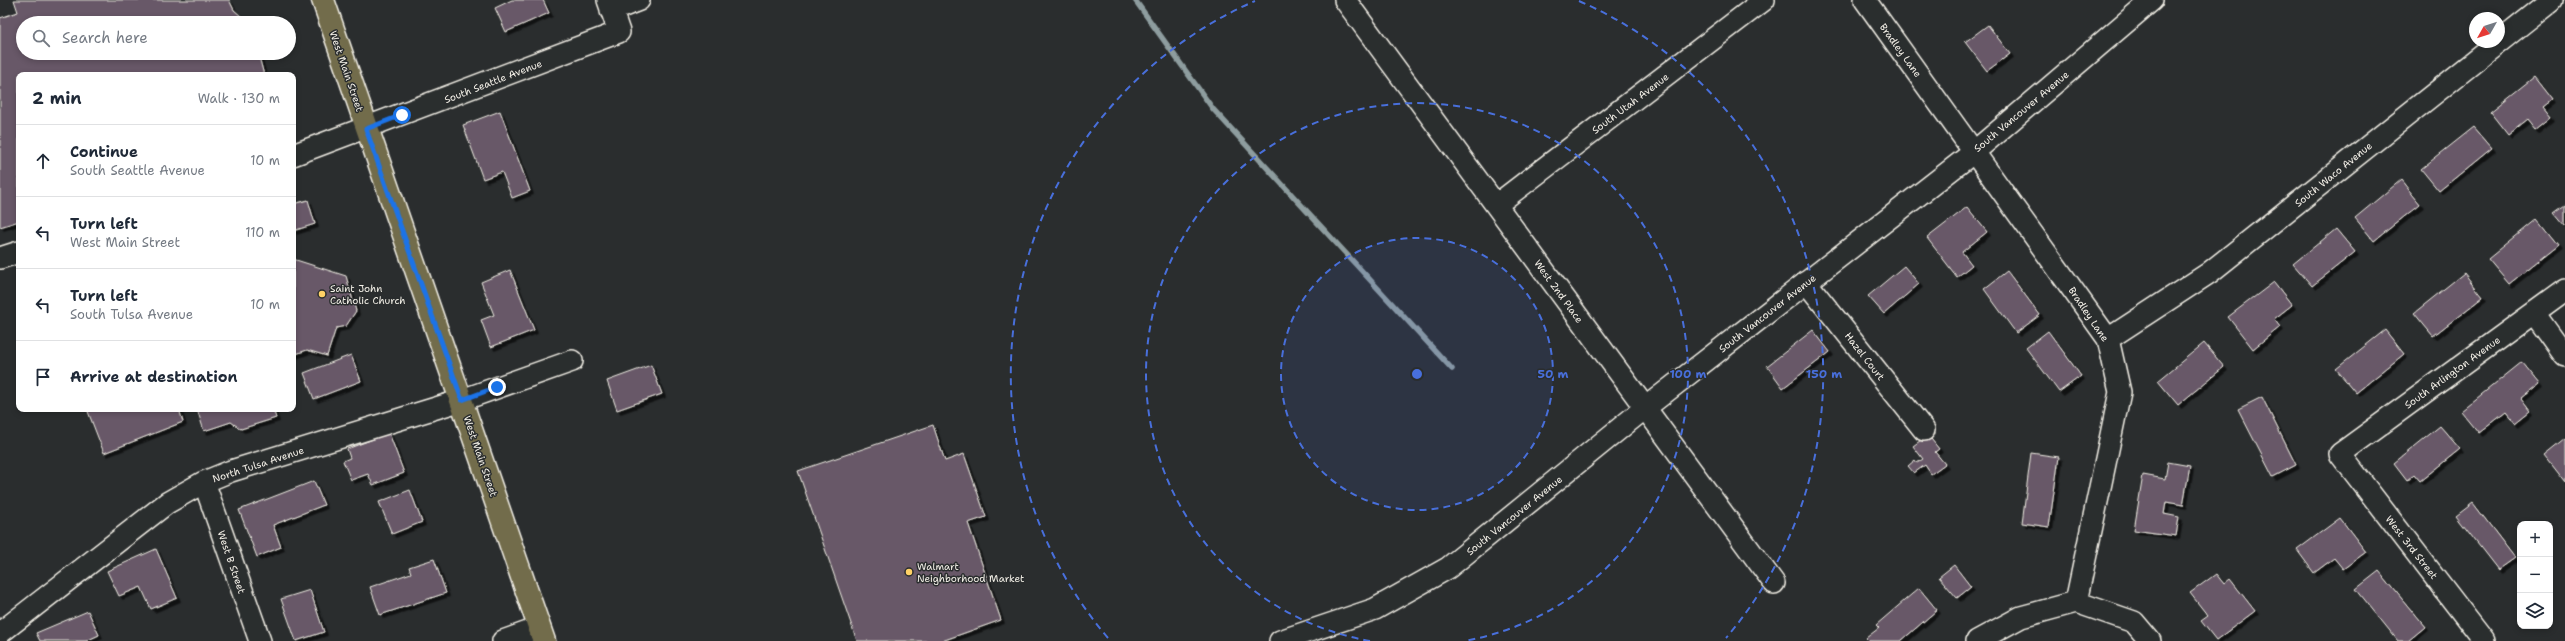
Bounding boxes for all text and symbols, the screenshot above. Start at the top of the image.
north arrow [2469,12,2505,48]
search box [16,16,296,60]
street label: Bradley Lane [1877,21,1925,80]
icon: search [30,27,52,49]
text: Search here [62,28,148,48]
street label: West Main Street [327,29,366,113]
street label: South Seattle Avenue [442,57,544,106]
street label: South Vancouver Avenue [1971,68,2072,155]
street label: South Utah Avenue [1589,70,1672,137]
text: 2 min [32,87,82,109]
text: Walk · 130 m [198,90,280,107]
route start [393,106,411,124]
street label: South Waco Avenue [2292,139,2375,210]
text: Continue [70,142,138,162]
icon: ahead [32,150,54,172]
text: 10 m [250,152,280,169]
text: South Seattle Avenue [70,162,205,179]
text: Turn left [70,214,138,234]
icon: left [32,222,54,244]
text: 110 m [245,224,280,241]
text: West Main Street [70,234,180,251]
street label: West 2nd Place [1531,257,1586,326]
street label: South Vancouver Avenue [1716,271,1819,355]
place label: Saint John Catholic Church [330,282,406,307]
street label: Bradley Lane [2065,284,2112,344]
text: Turn left [70,286,138,306]
marker: Saint John Catholic Church [317,289,327,299]
icon: left [32,294,54,316]
text: 10 m [250,296,280,313]
text: South Tulsa Avenue [70,306,193,323]
street label: Hazel Court [1842,330,1887,383]
street label: South Arlington Avenue [2402,333,2503,412]
icon: arrive [32,366,54,388]
text: 50 m [1538,366,1569,382]
text: 100 m [1670,366,1707,382]
text: 150 m [1806,366,1842,382]
text: Arrive at destination [70,367,238,387]
centre of rings [1410,367,1424,381]
route end [488,378,506,396]
street label: West Main Street [461,414,500,498]
street label: North Tulsa Avenue [211,443,306,485]
street label: South Vancouver Avenue [1464,472,1565,558]
street label: West 3rd Street [2383,513,2441,582]
map controls [2517,521,2553,629]
button: + [2517,521,2553,557]
street label: West B Street [215,529,248,595]
button: − [2517,557,2553,593]
place label: Walmart Neighborhood Market [917,560,1024,585]
marker: Walmart Neighborhood Market [904,567,914,577]
button: layers [2517,593,2553,629]

